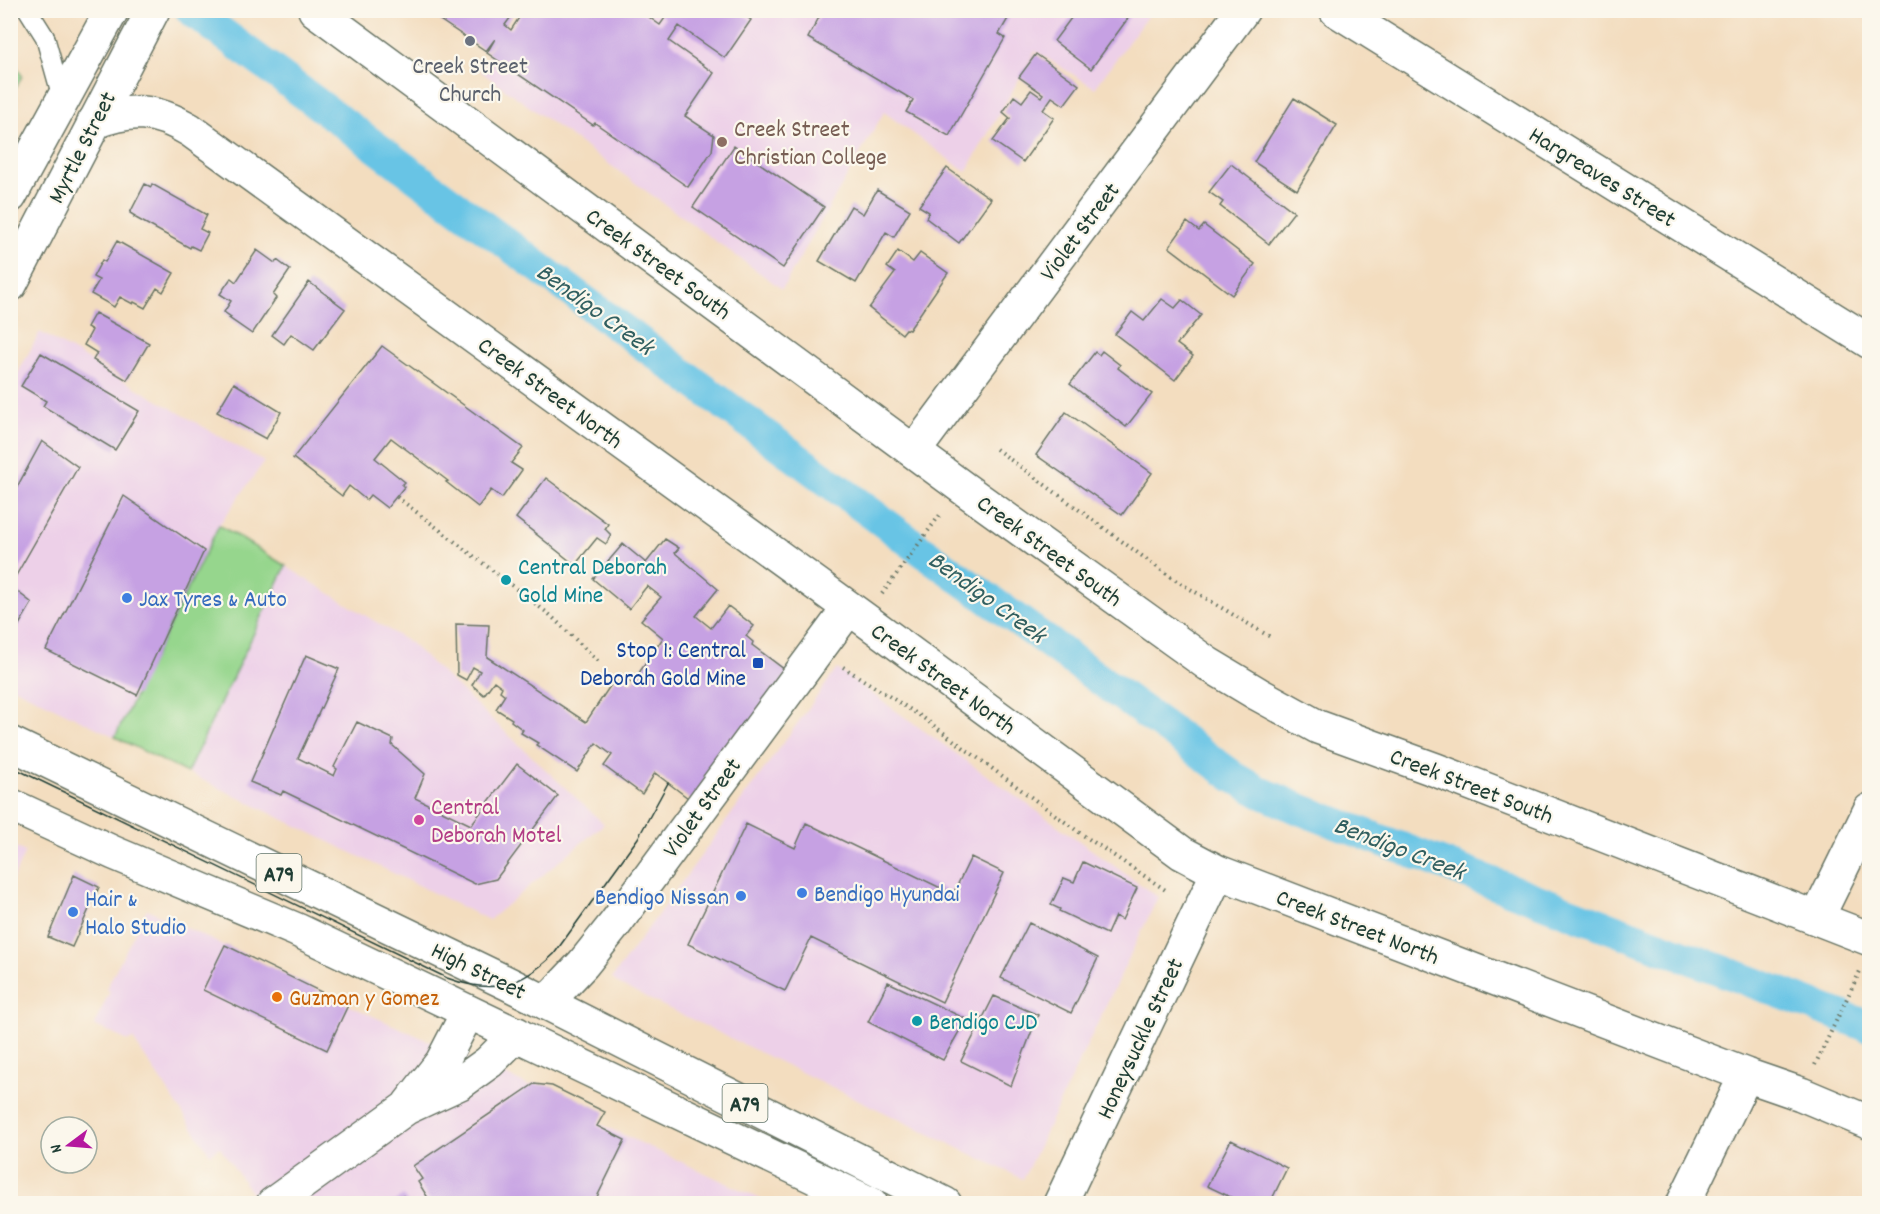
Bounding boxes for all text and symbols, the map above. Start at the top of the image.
marker: Creek Street Church [463,34,477,48]
place label: Creek Street Church [412,51,528,113]
street label: Myrtle Street [41,86,126,210]
place label: Creek Street Christian College [734,114,887,176]
street label: Hargreaves Street [1521,120,1682,238]
marker: Creek Street Christian College [715,135,729,149]
street label: Violet Street [1033,176,1130,289]
street label: Creek Street South [577,201,737,330]
water label: Bendigo Creek [527,255,662,368]
street label: Creek Street North [470,330,629,459]
street label: Creek Street South [968,488,1128,617]
water label: Bendigo Creek [919,543,1054,656]
place label: Central Deborah Gold Mine [518,552,667,614]
marker: Central Deborah Gold Mine [499,573,513,587]
place label: Jax Tyres & Auto [139,584,287,618]
marker: Jax Tyres & Auto [120,591,134,605]
street label: Creek Street North [863,616,1022,745]
place label: Stop 1: Central Deborah Gold Mine [580,635,746,697]
marker: Stop 1: Central Deborah Gold Mine [751,656,765,670]
street label: Creek Street South [1384,741,1558,835]
street label: Violet Street [656,752,751,866]
place label: Central Deborah Motel [431,792,562,854]
water label: Bendigo Creek [1328,808,1472,893]
marker: Central Deborah Motel [412,813,426,827]
road number: A79 [256,854,302,892]
place label: Bendigo Hyundai [814,879,960,913]
place label: Bendigo Nissan [595,882,729,916]
street label: Creek Street North [1270,882,1443,976]
place label: Hair & Halo Studio [85,884,187,946]
marker: Bendigo Hyundai [795,886,809,900]
marker: Bendigo Nissan [734,889,748,903]
marker: Hair & Halo Studio [66,905,80,919]
street label: High Street [424,935,531,1010]
street label: Honeysuckle Street [1089,953,1194,1125]
place label: Guzman y Gomez [289,983,439,1017]
marker: Guzman y Gomez [270,990,284,1004]
place label: Bendigo CJD [929,1007,1037,1041]
marker: Bendigo CJD [910,1014,924,1028]
road number: A79 [722,1084,768,1122]
north arrow [39,1115,99,1175]
text: N [45,1141,69,1155]

